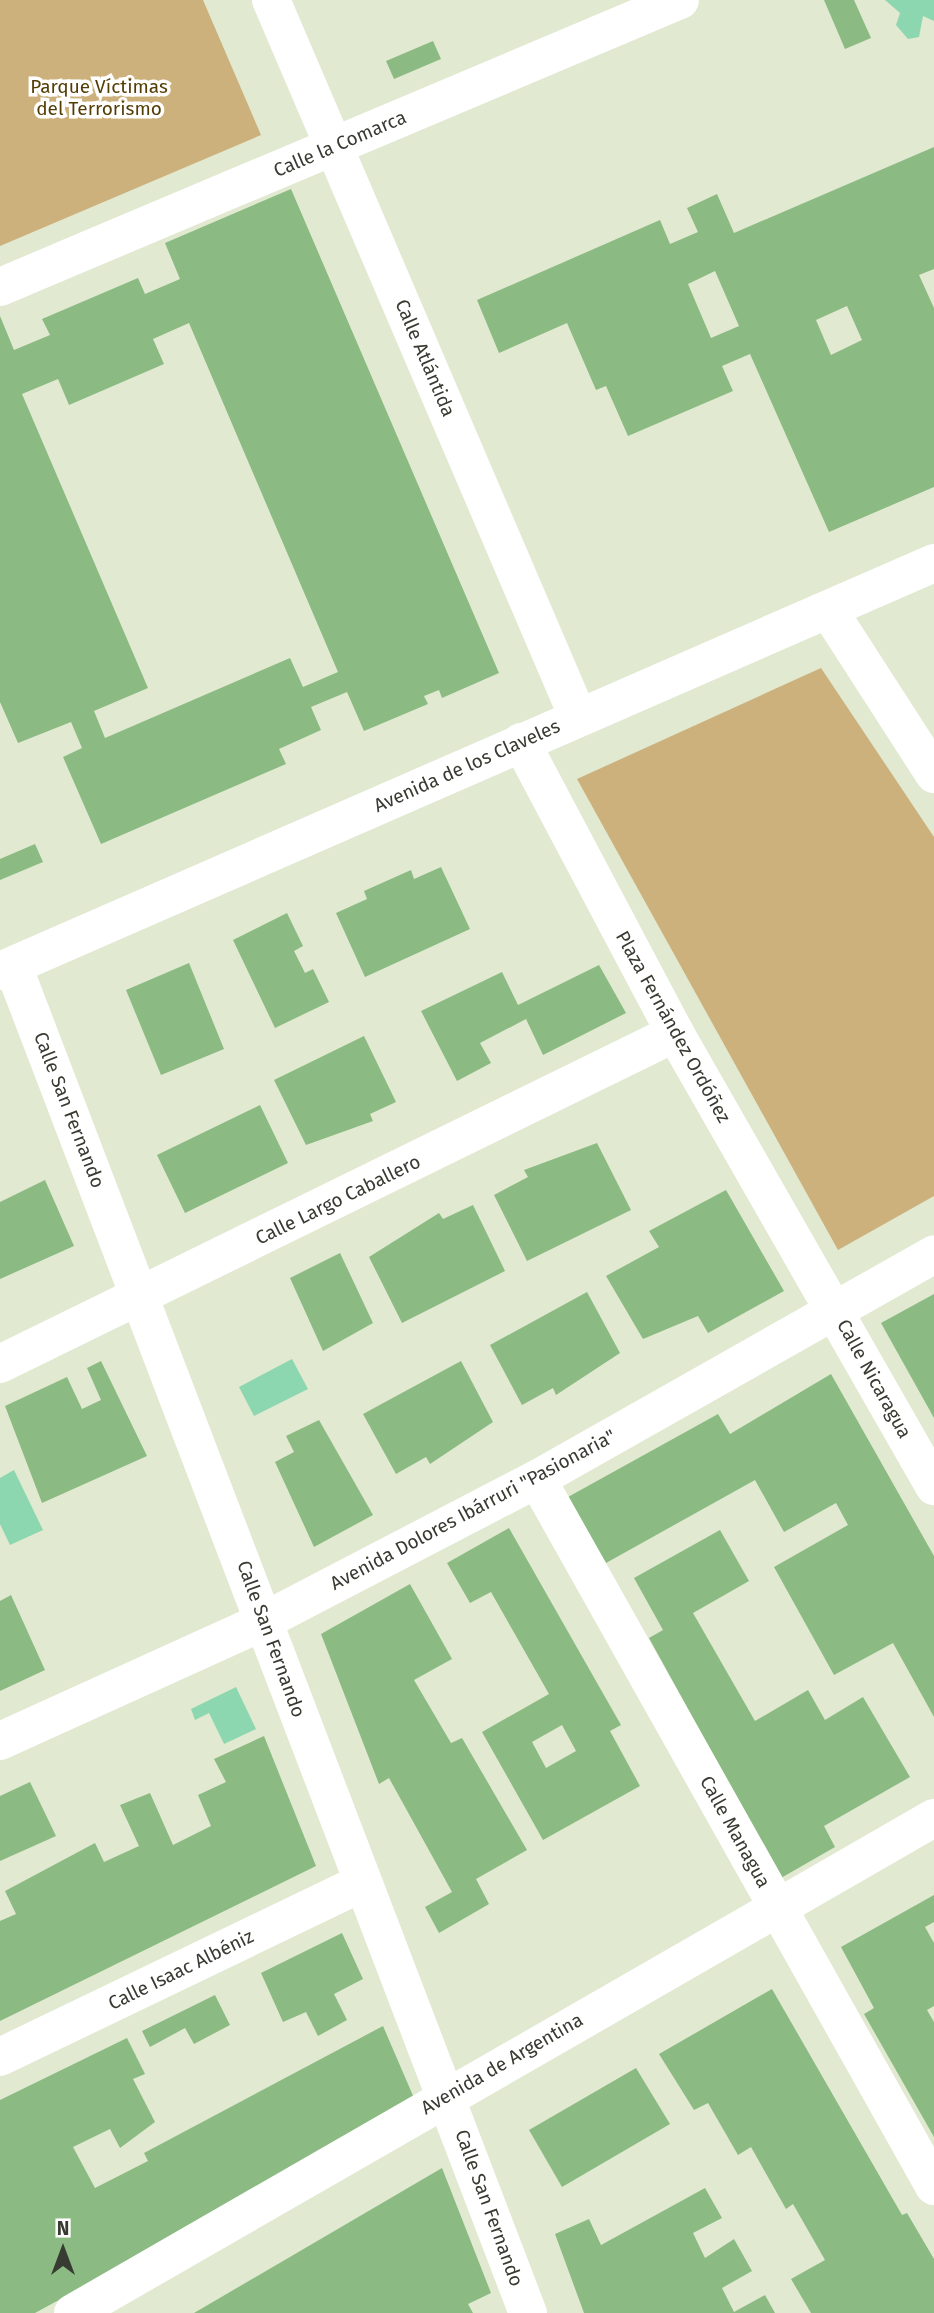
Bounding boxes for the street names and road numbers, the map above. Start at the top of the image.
street label: Calle la Comarca [270,106,410,182]
street label: Calle Atlántida [390,296,460,420]
street label: Avenida de los Claveles [370,715,564,817]
street label: Plaza Fernández Ordóñez [611,927,735,1127]
street label: Calle San Fernando [29,1029,109,1191]
street label: Calle Largo Caballero [252,1150,424,1250]
street label: Calle Nicaragua [832,1316,916,1442]
street label: Avenida Dolores Ibárruri "Pasionaria" [326,1425,620,1595]
street label: Calle San Fernando [232,1557,310,1721]
street label: Calle Managua [695,1772,775,1892]
street label: Calle Isaac Albéniz [105,1925,257,2015]
street label: Avenida de Argentina [417,2008,587,2120]
street label: Calle San Fernando [450,2126,528,2290]

